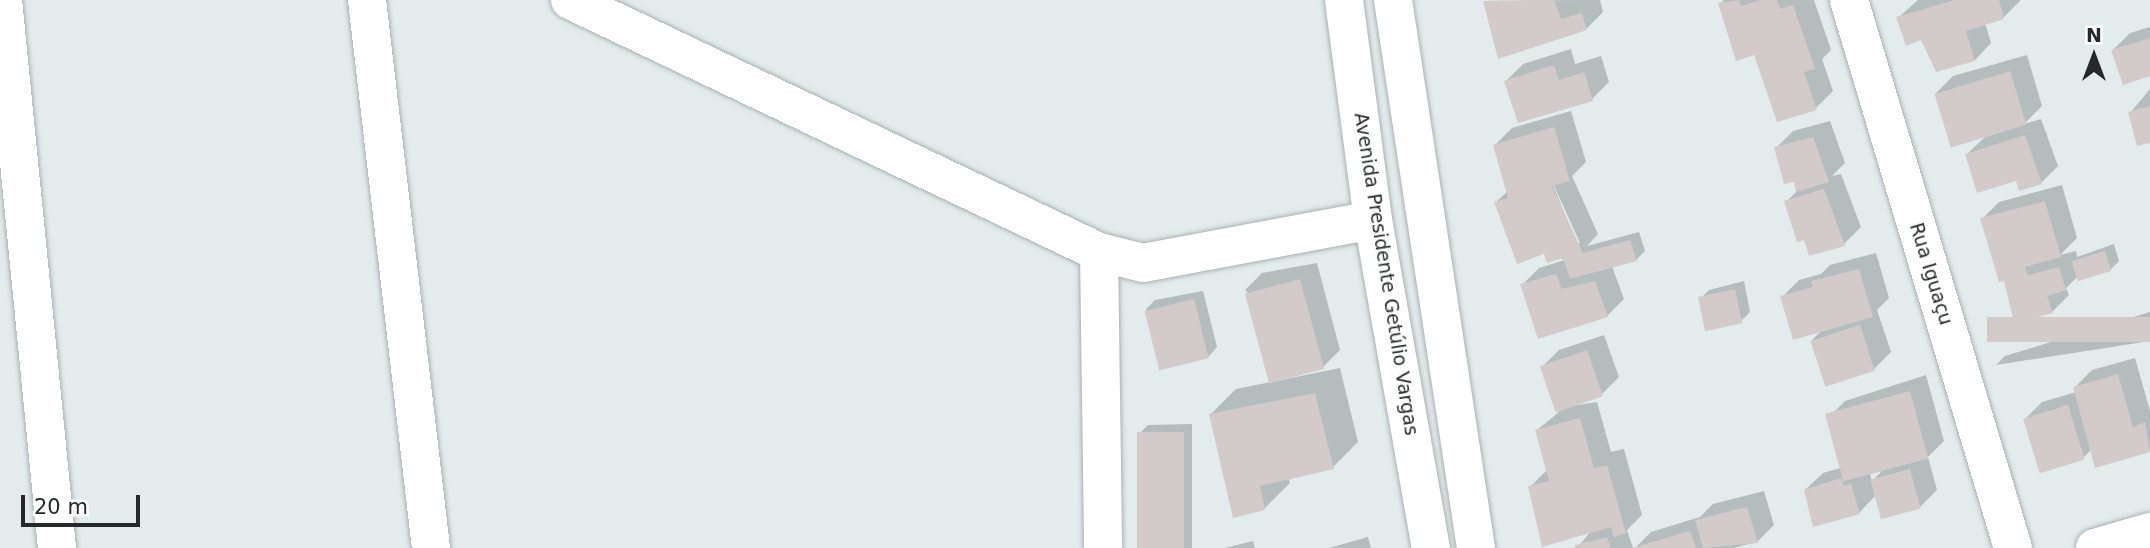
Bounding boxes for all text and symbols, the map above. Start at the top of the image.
north arrow [2059,21,2129,91]
text: N [2086,24,2102,46]
street label: Avenida Presidente Getúlio Vargas [1349,111,1423,437]
street label: Rua Iguaçu [1905,220,1957,328]
scale bar [24,482,144,526]
text: 20 m [34,495,88,519]

